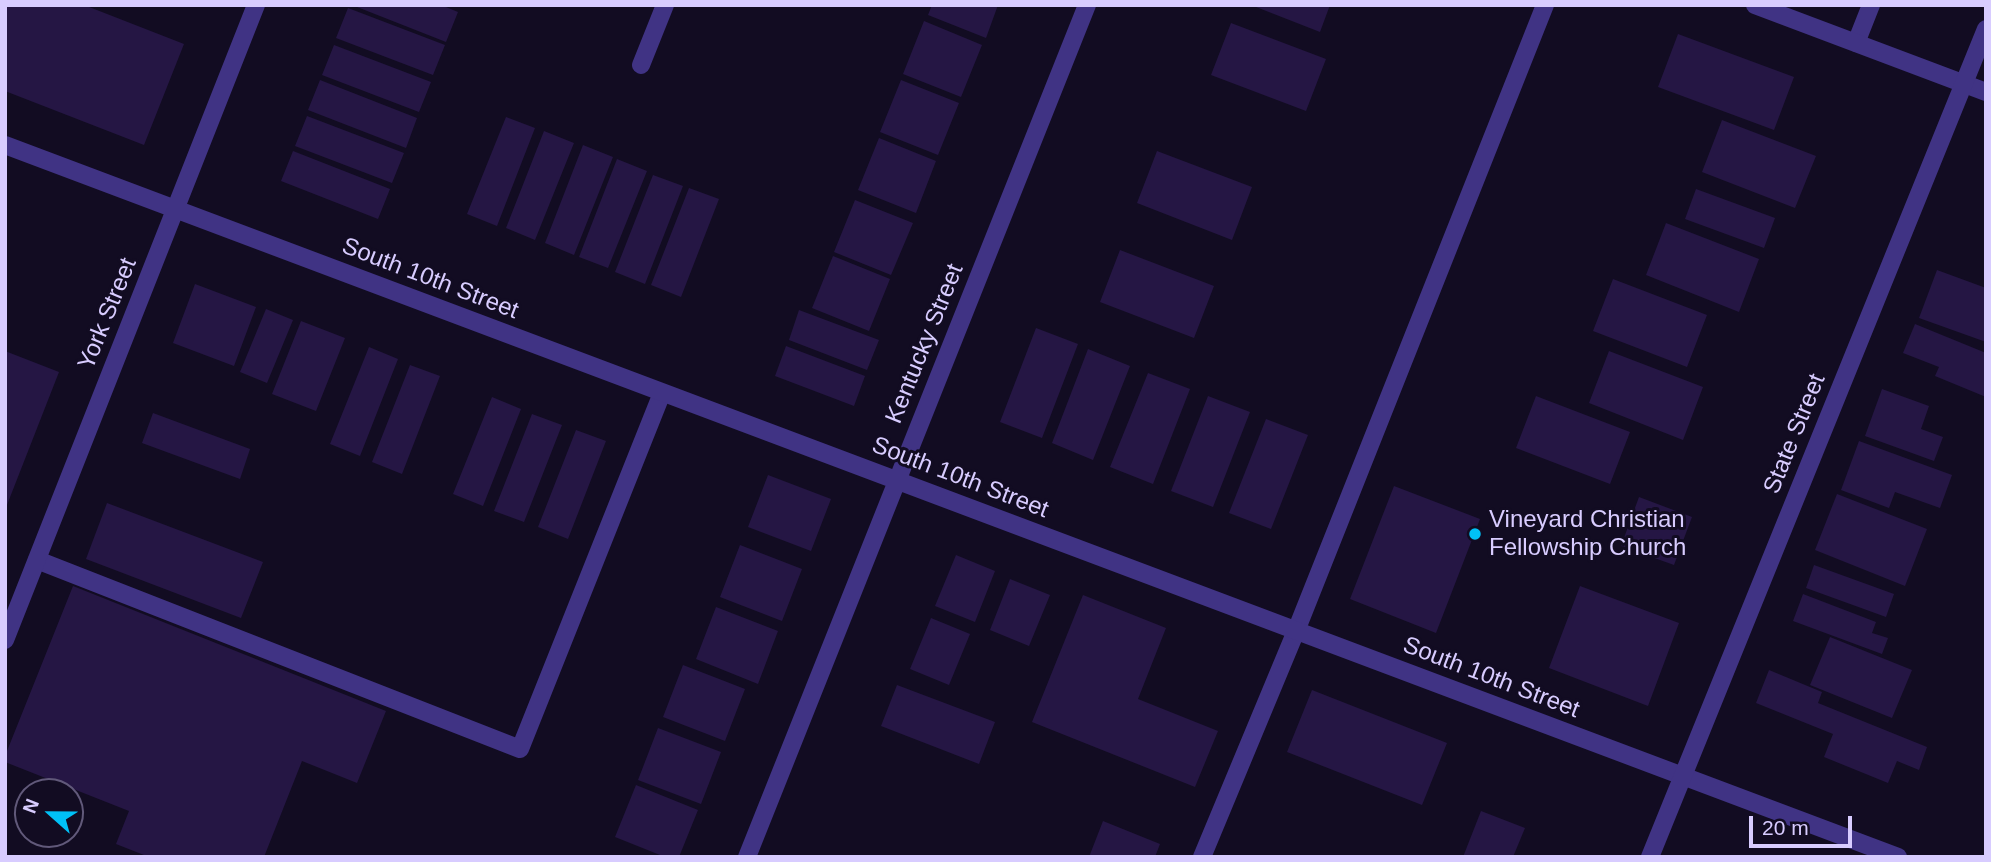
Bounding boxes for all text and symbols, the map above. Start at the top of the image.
street label: South 10th Street [338,232,522,326]
street label: York Street [73,254,143,374]
street label: Kentucky Street [880,260,970,428]
street label: State Street [1758,370,1832,498]
street label: South 10th Street [868,431,1052,525]
place label: Vineyard Christian Fellowship Church [1489,506,1686,562]
marker: Vineyard Christian Fellowship Church [1467,526,1483,542]
street label: South 10th Street [1399,631,1583,725]
north arrow [14,778,84,848]
text: N [19,796,43,816]
scale bar [1753,802,1856,846]
text: 20 m [1762,816,1809,839]

